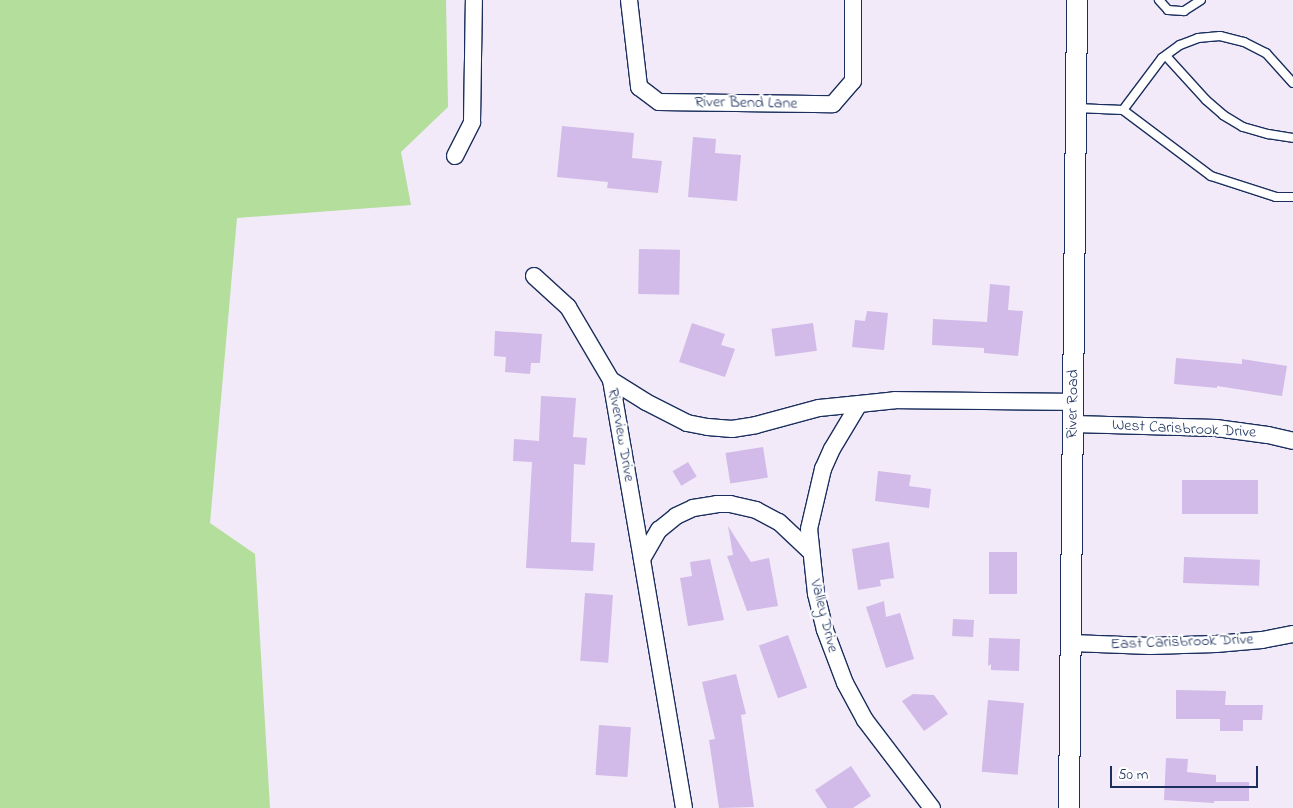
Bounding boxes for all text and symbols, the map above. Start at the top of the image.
street label: River Bend Lane [694,93,798,113]
street label: River Road [1063,369,1083,439]
street label: Riverview Drive [603,387,639,483]
street label: West Carisbrook Drive [1111,416,1257,442]
street label: Valley Drive [806,577,842,655]
street label: East Carisbrook Drive [1110,630,1254,654]
scale bar [1113,756,1260,788]
text: 50 m [1118,764,1148,786]

